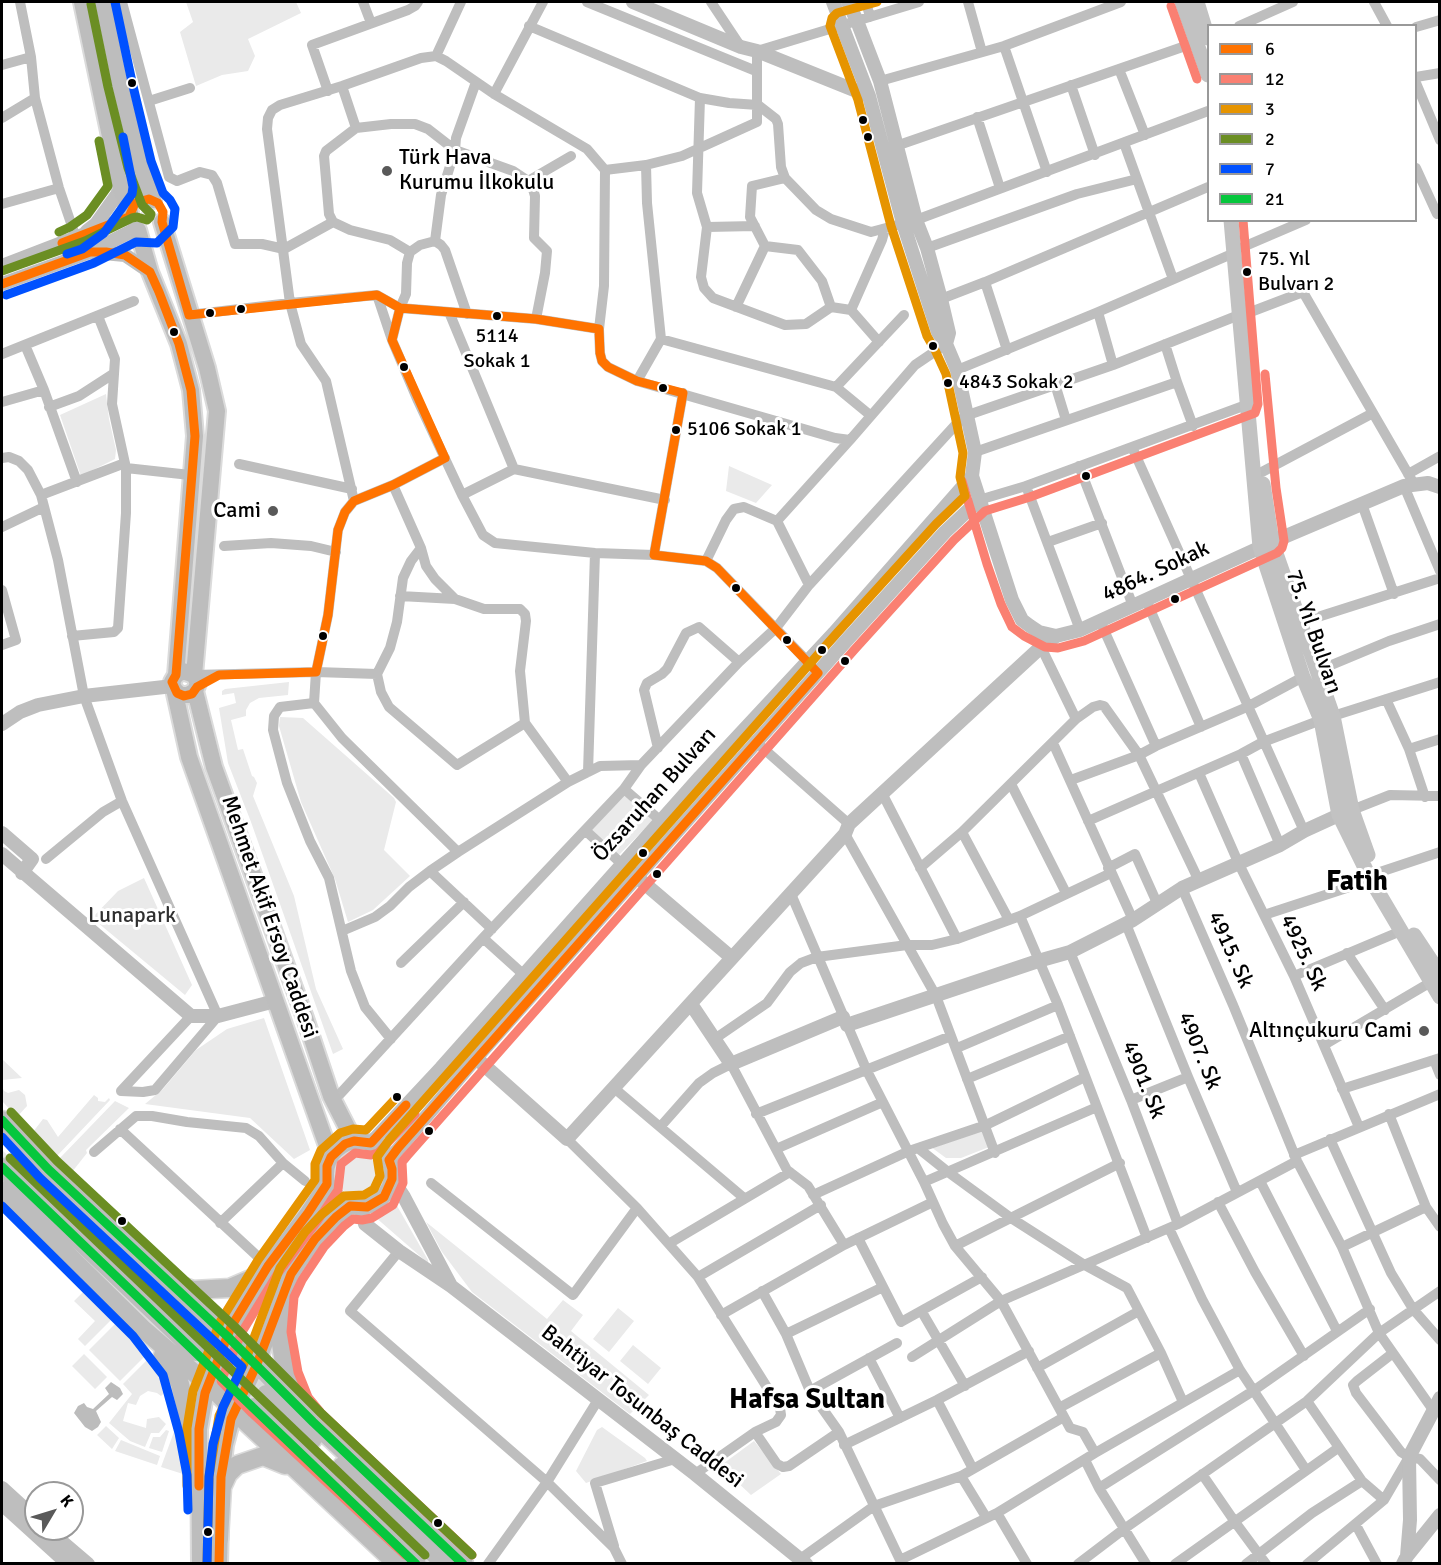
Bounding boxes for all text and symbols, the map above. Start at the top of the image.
legend [1207,24,1417,222]
text: 6 [1265,38,1275,60]
text: 12 [1265,68,1284,90]
unlabelled marker [126,77,138,89]
text: 3 [1265,98,1275,120]
unlabelled marker [857,114,869,126]
text: 2 [1265,128,1275,150]
unlabelled marker [862,131,874,143]
place label: Türk Hava Kurumu İlkokulu [399,145,554,196]
text: 7 [1265,158,1275,180]
marker: Türk Hava Kurumu İlkokulu [380,164,394,178]
text: 21 [1265,188,1284,210]
place label: 75. Yıl Bulvarı 2 [1258,248,1334,295]
marker: 75. Yıl Bulvarı 2 [1241,266,1253,278]
unlabelled marker [235,303,247,315]
unlabelled marker [204,307,216,319]
marker: 5114 Sokak 1 [491,310,503,322]
place label: 5114 Sokak 1 [464,325,530,372]
unlabelled marker [168,326,180,338]
unlabelled marker [927,340,939,352]
unlabelled marker [398,361,410,373]
place label: 4843 Sokak 2 [959,371,1074,395]
marker: 4843 Sokak 2 [942,377,954,389]
unlabelled marker [657,382,669,394]
place label: 5106 Sokak 1 [687,418,802,442]
marker: 5106 Sokak 1 [670,424,682,436]
unlabelled marker [1080,470,1092,482]
place label: Cami [213,498,261,524]
marker: Cami [266,504,280,518]
street label: 4864. Sokak [1098,536,1214,608]
street label: 75. Yıl Bulvarı [1279,567,1347,697]
unlabelled marker [730,582,742,594]
unlabelled marker [1169,593,1181,605]
unlabelled marker [317,630,329,642]
unlabelled marker [781,634,793,646]
unlabelled marker [816,644,828,656]
unlabelled marker [839,655,851,667]
street label: Özsaruhan Bulvarı [588,722,722,868]
street label: Mehmet Akif Ersoy Caddesi [215,792,323,1042]
unlabelled marker [637,847,649,859]
district label: Fatih [1326,866,1388,900]
unlabelled marker [651,868,663,880]
park label: Lunapark [88,903,176,929]
street label: 4915. Sk [1201,907,1259,993]
street label: 4925. Sk [1274,911,1332,995]
street label: 4907. Sk [1172,1008,1226,1094]
place label: Altınçukuru Cami [1249,1018,1412,1044]
marker: Altınçukuru Cami [1417,1024,1431,1038]
street label: 4901. Sk [1116,1037,1170,1123]
unlabelled marker [391,1091,403,1103]
unlabelled marker [423,1125,435,1137]
unlabelled marker [116,1215,128,1227]
street label: Bahtiyar Tosunbaş Caddesi [536,1320,748,1494]
district label: Hafsa Sultan [729,1384,885,1418]
north arrow [24,1481,84,1541]
text: K [56,1491,78,1511]
unlabelled marker [432,1517,444,1529]
unlabelled marker [202,1526,214,1538]

